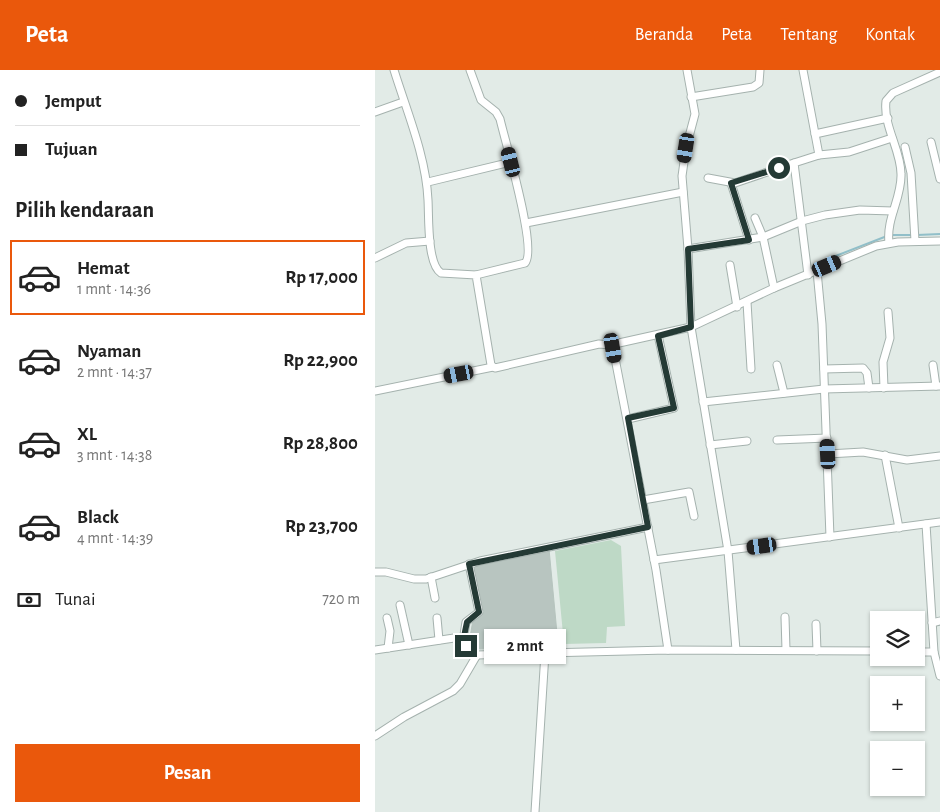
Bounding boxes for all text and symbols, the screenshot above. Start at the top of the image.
text: Peta [25,23,69,47]
text: Beranda [635,26,693,44]
text: Peta [721,26,752,44]
text: Tentang [780,26,837,44]
text: Kontak [865,26,915,44]
text: Jemput [45,92,101,111]
car [676,132,695,164]
text: Tujuan [45,140,98,159]
car [500,146,521,178]
route start [768,157,790,179]
text: Pilih kendaraan [15,199,154,221]
car [810,253,843,279]
icon: car [17,255,62,300]
text: Hemat [77,259,130,278]
text: Rp 17,000 [285,268,358,287]
text: 1 mnt · 14:36 [77,281,151,297]
car [603,332,622,364]
icon: car [17,338,62,383]
text: Nyaman [77,342,141,361]
text: Rp 22,900 [283,351,358,370]
text: 2 mnt · 14:37 [77,364,152,380]
car [442,364,475,384]
icon: car [17,421,62,466]
text: XL [77,425,97,444]
text: Rp 28,800 [283,434,358,453]
car [819,439,836,469]
text: 3 mnt · 14:38 [77,447,152,463]
icon: car [17,504,62,549]
text: Black [77,508,119,527]
text: Rp 23,700 [285,517,358,536]
text: 4 mnt · 14:39 [77,530,153,546]
car [746,536,777,556]
icon: cash [15,586,43,614]
text: Tunai [55,590,96,609]
text: 720 m [322,591,360,607]
map controls [870,611,925,796]
button: layers [870,611,925,666]
callout: 2 mnt [483,628,566,664]
route end [455,635,477,657]
text: 2 mnt [507,638,543,654]
button: + [870,676,925,731]
button: − [870,741,925,796]
button: Pesan [15,744,360,802]

